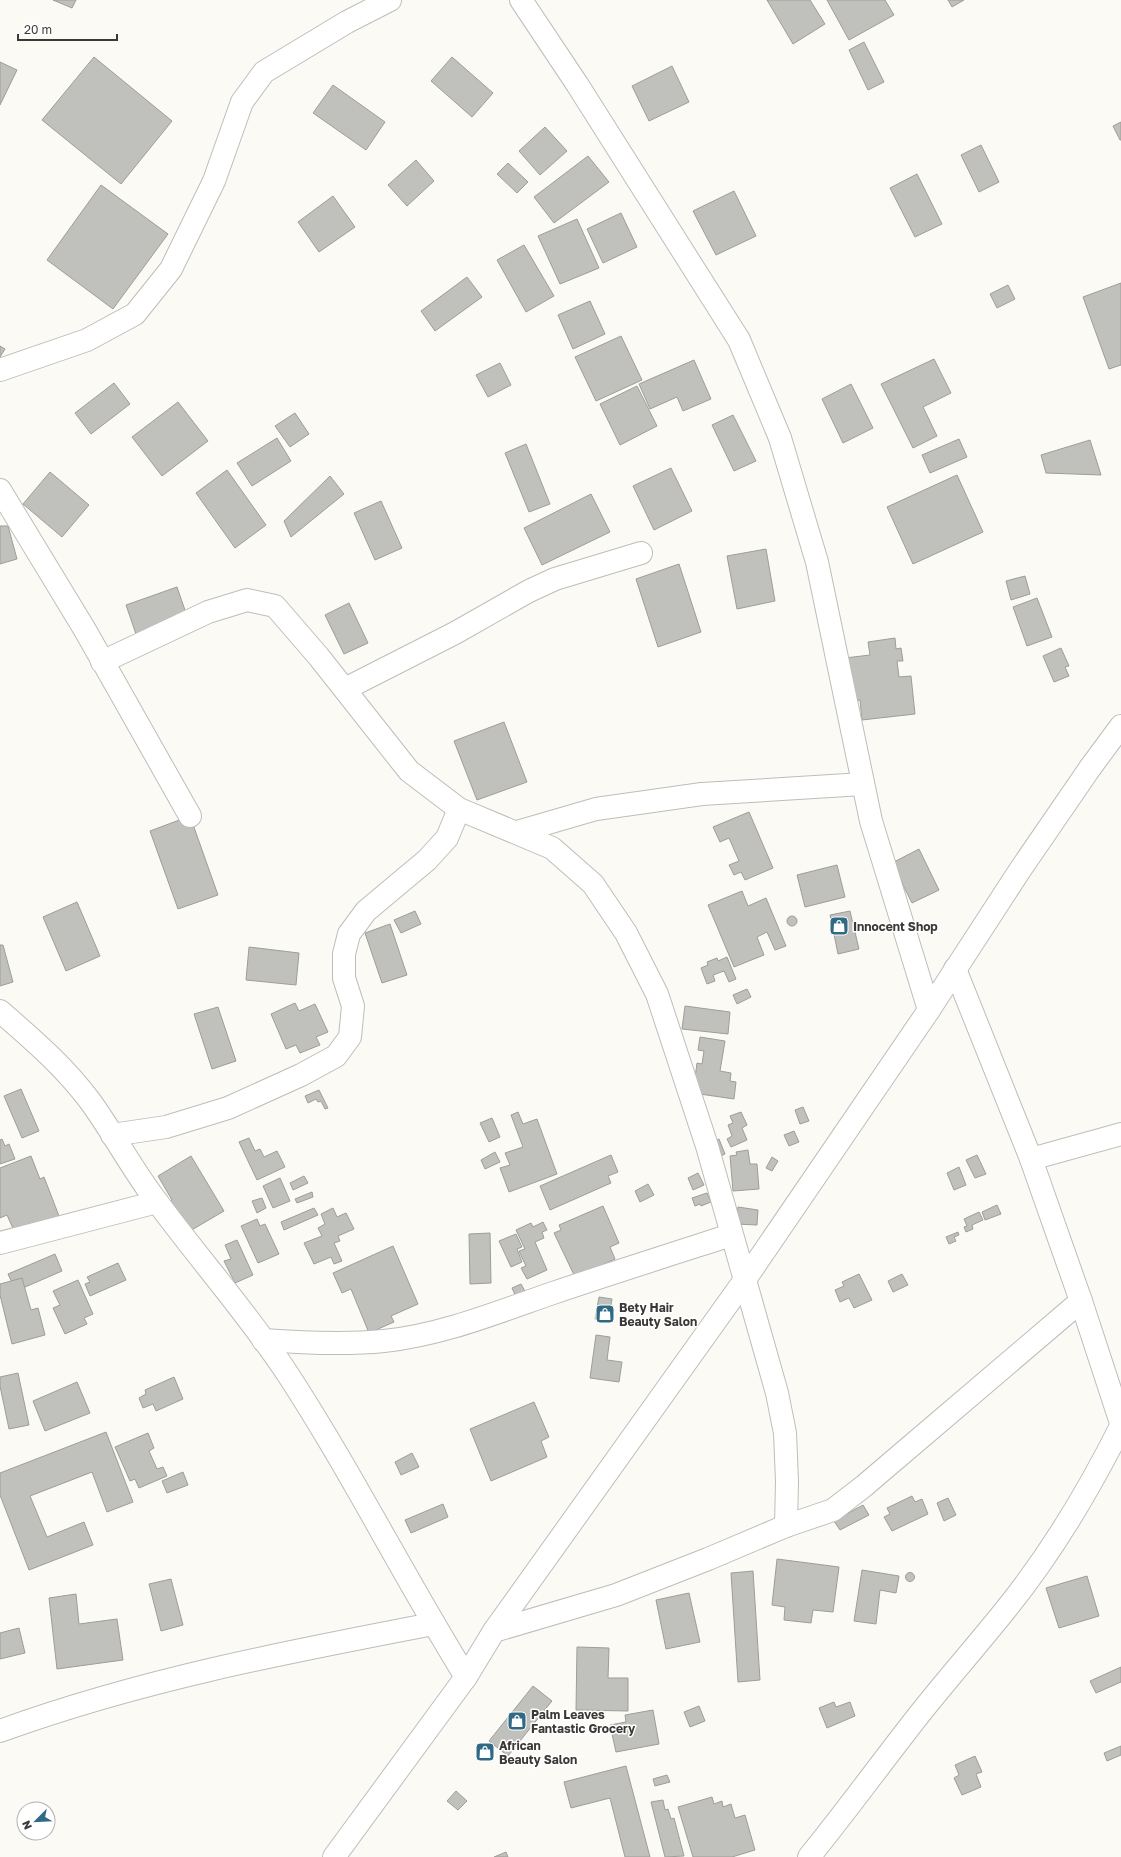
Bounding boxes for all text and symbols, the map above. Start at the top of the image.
scale bar [18,16,117,42]
text: 20 m [24,22,52,37]
shop icon: Innocent Shop [828,915,850,937]
place label: Innocent Shop [853,919,938,934]
place label: Bety Hair Beauty Salon [619,1300,697,1329]
shop icon: Bety Hair Beauty Salon [594,1303,616,1325]
place label: Palm Leaves Fantastic Grocery [531,1707,636,1736]
shop icon: Palm Leaves Fantastic Grocery [506,1710,528,1732]
place label: African Beauty Salon [499,1738,577,1767]
shop icon: African Beauty Salon [474,1741,496,1763]
north arrow [16,1801,56,1841]
text: N [19,1819,34,1832]

